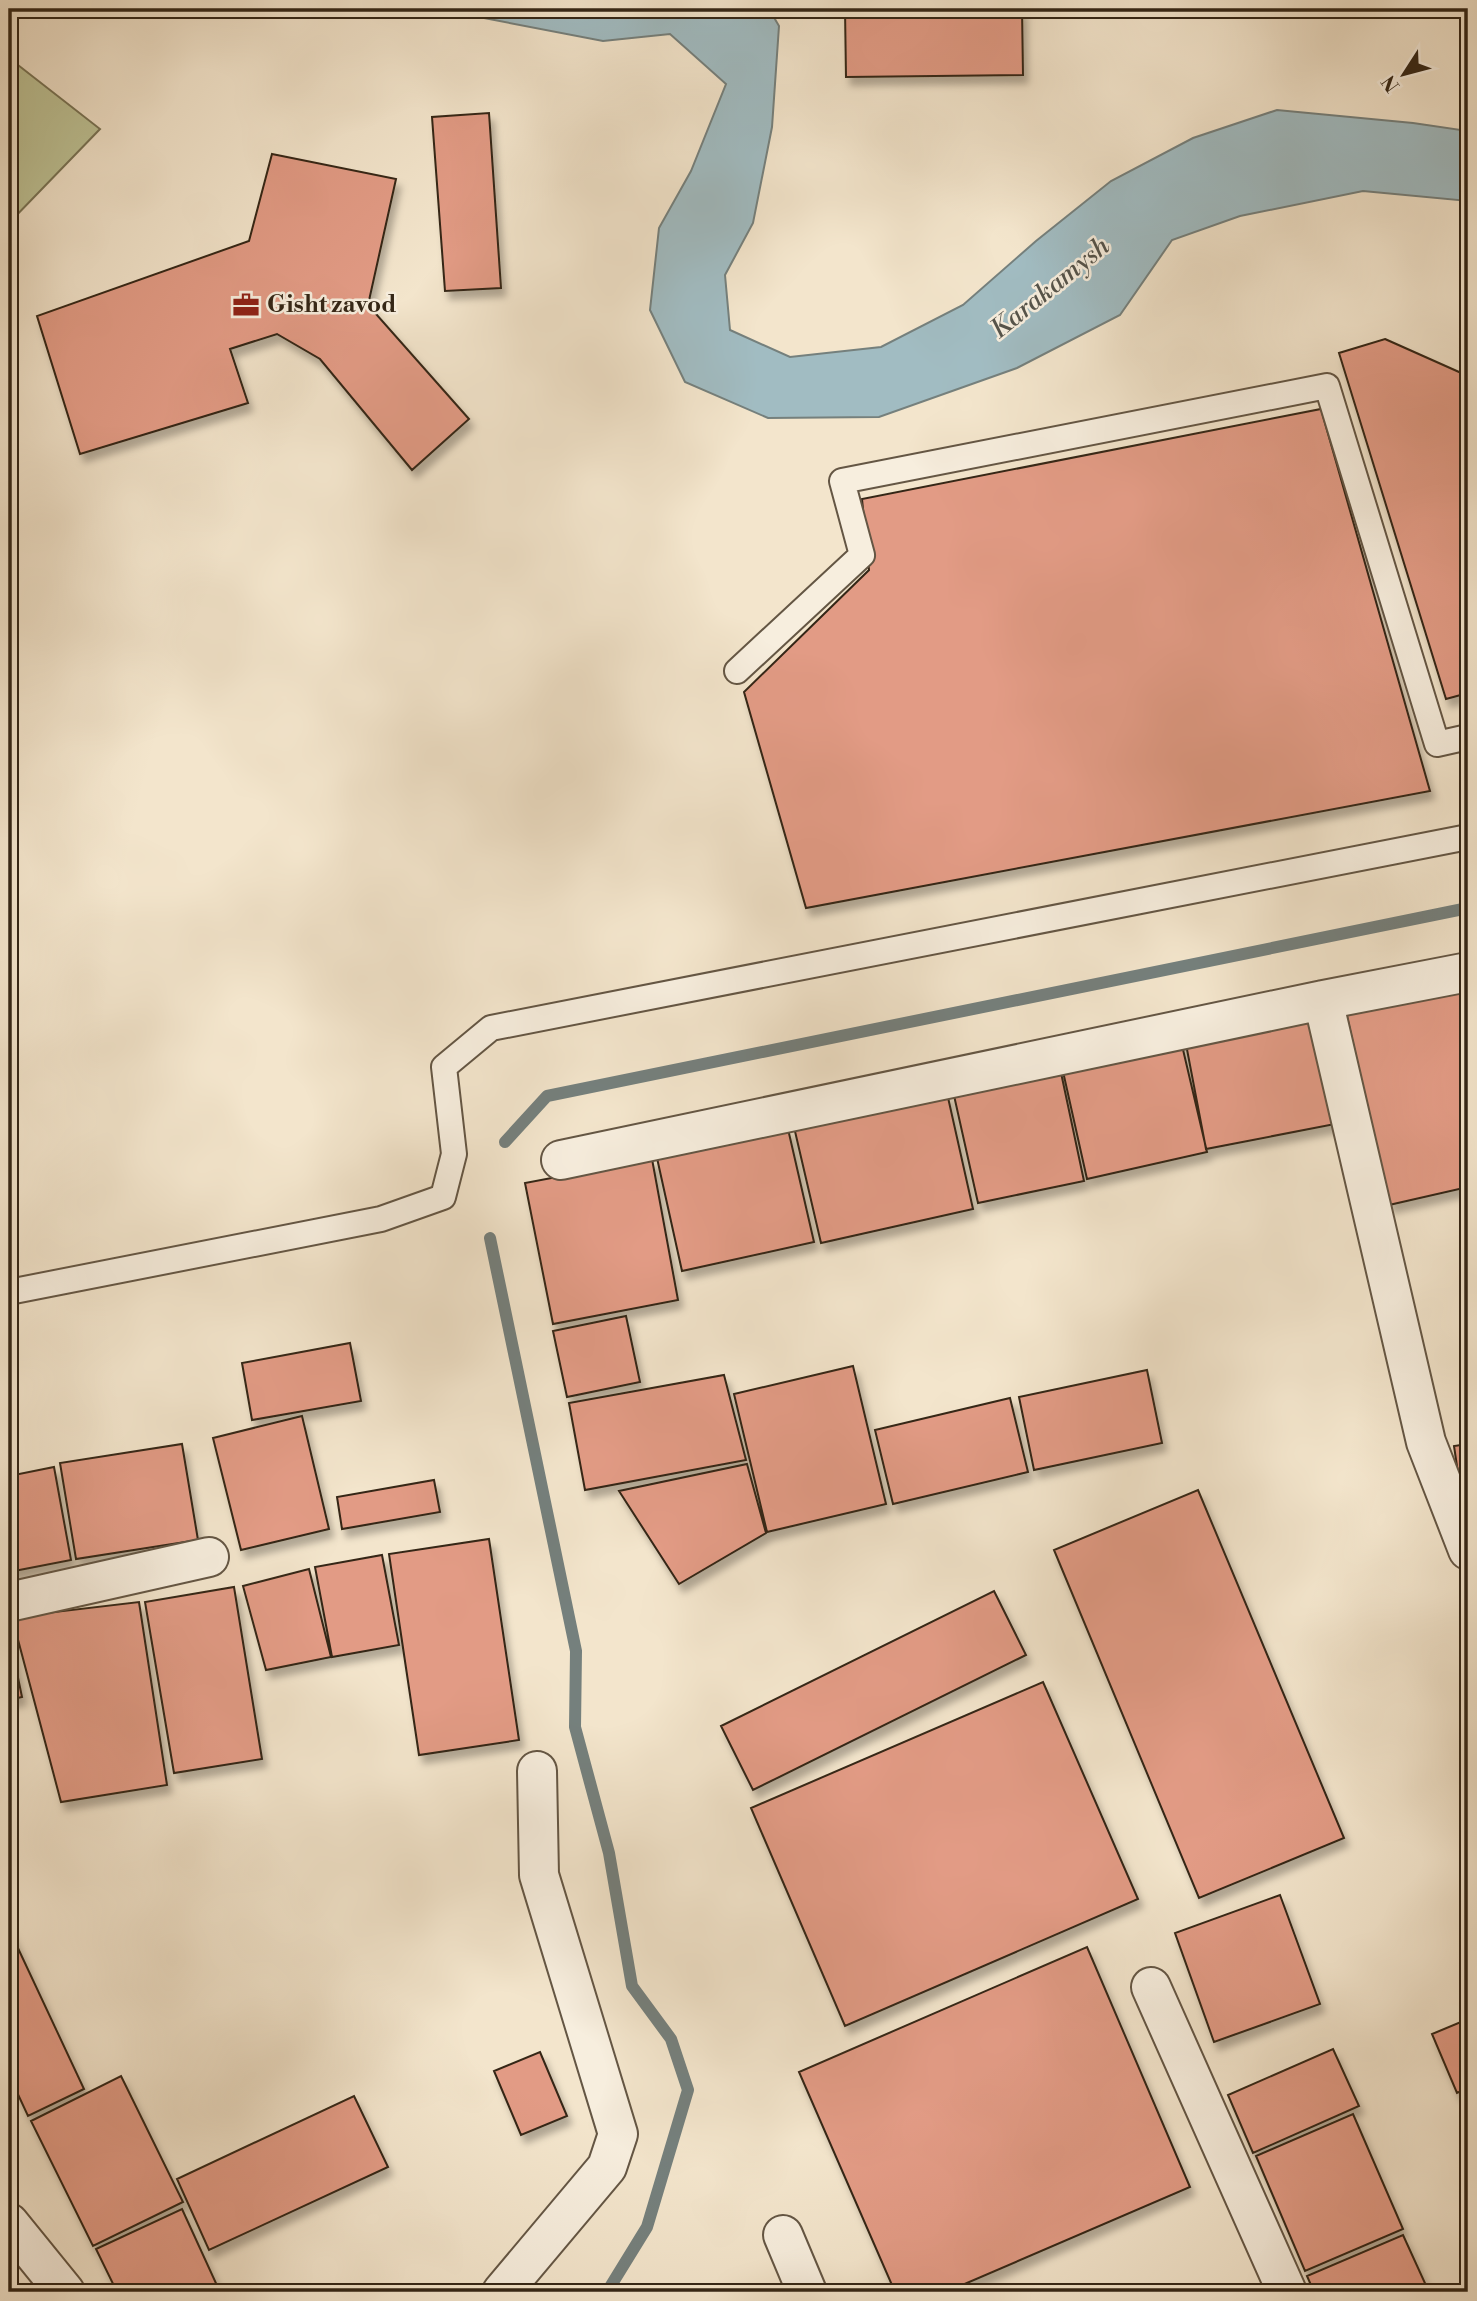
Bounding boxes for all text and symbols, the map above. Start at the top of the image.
north arrow [1368,38,1438,108]
text: N [1377,70,1405,97]
water label: Karakamysh [984,230,1116,346]
office icon: Gisht zavod [231,290,261,320]
place label: Gisht zavod [267,290,396,320]

